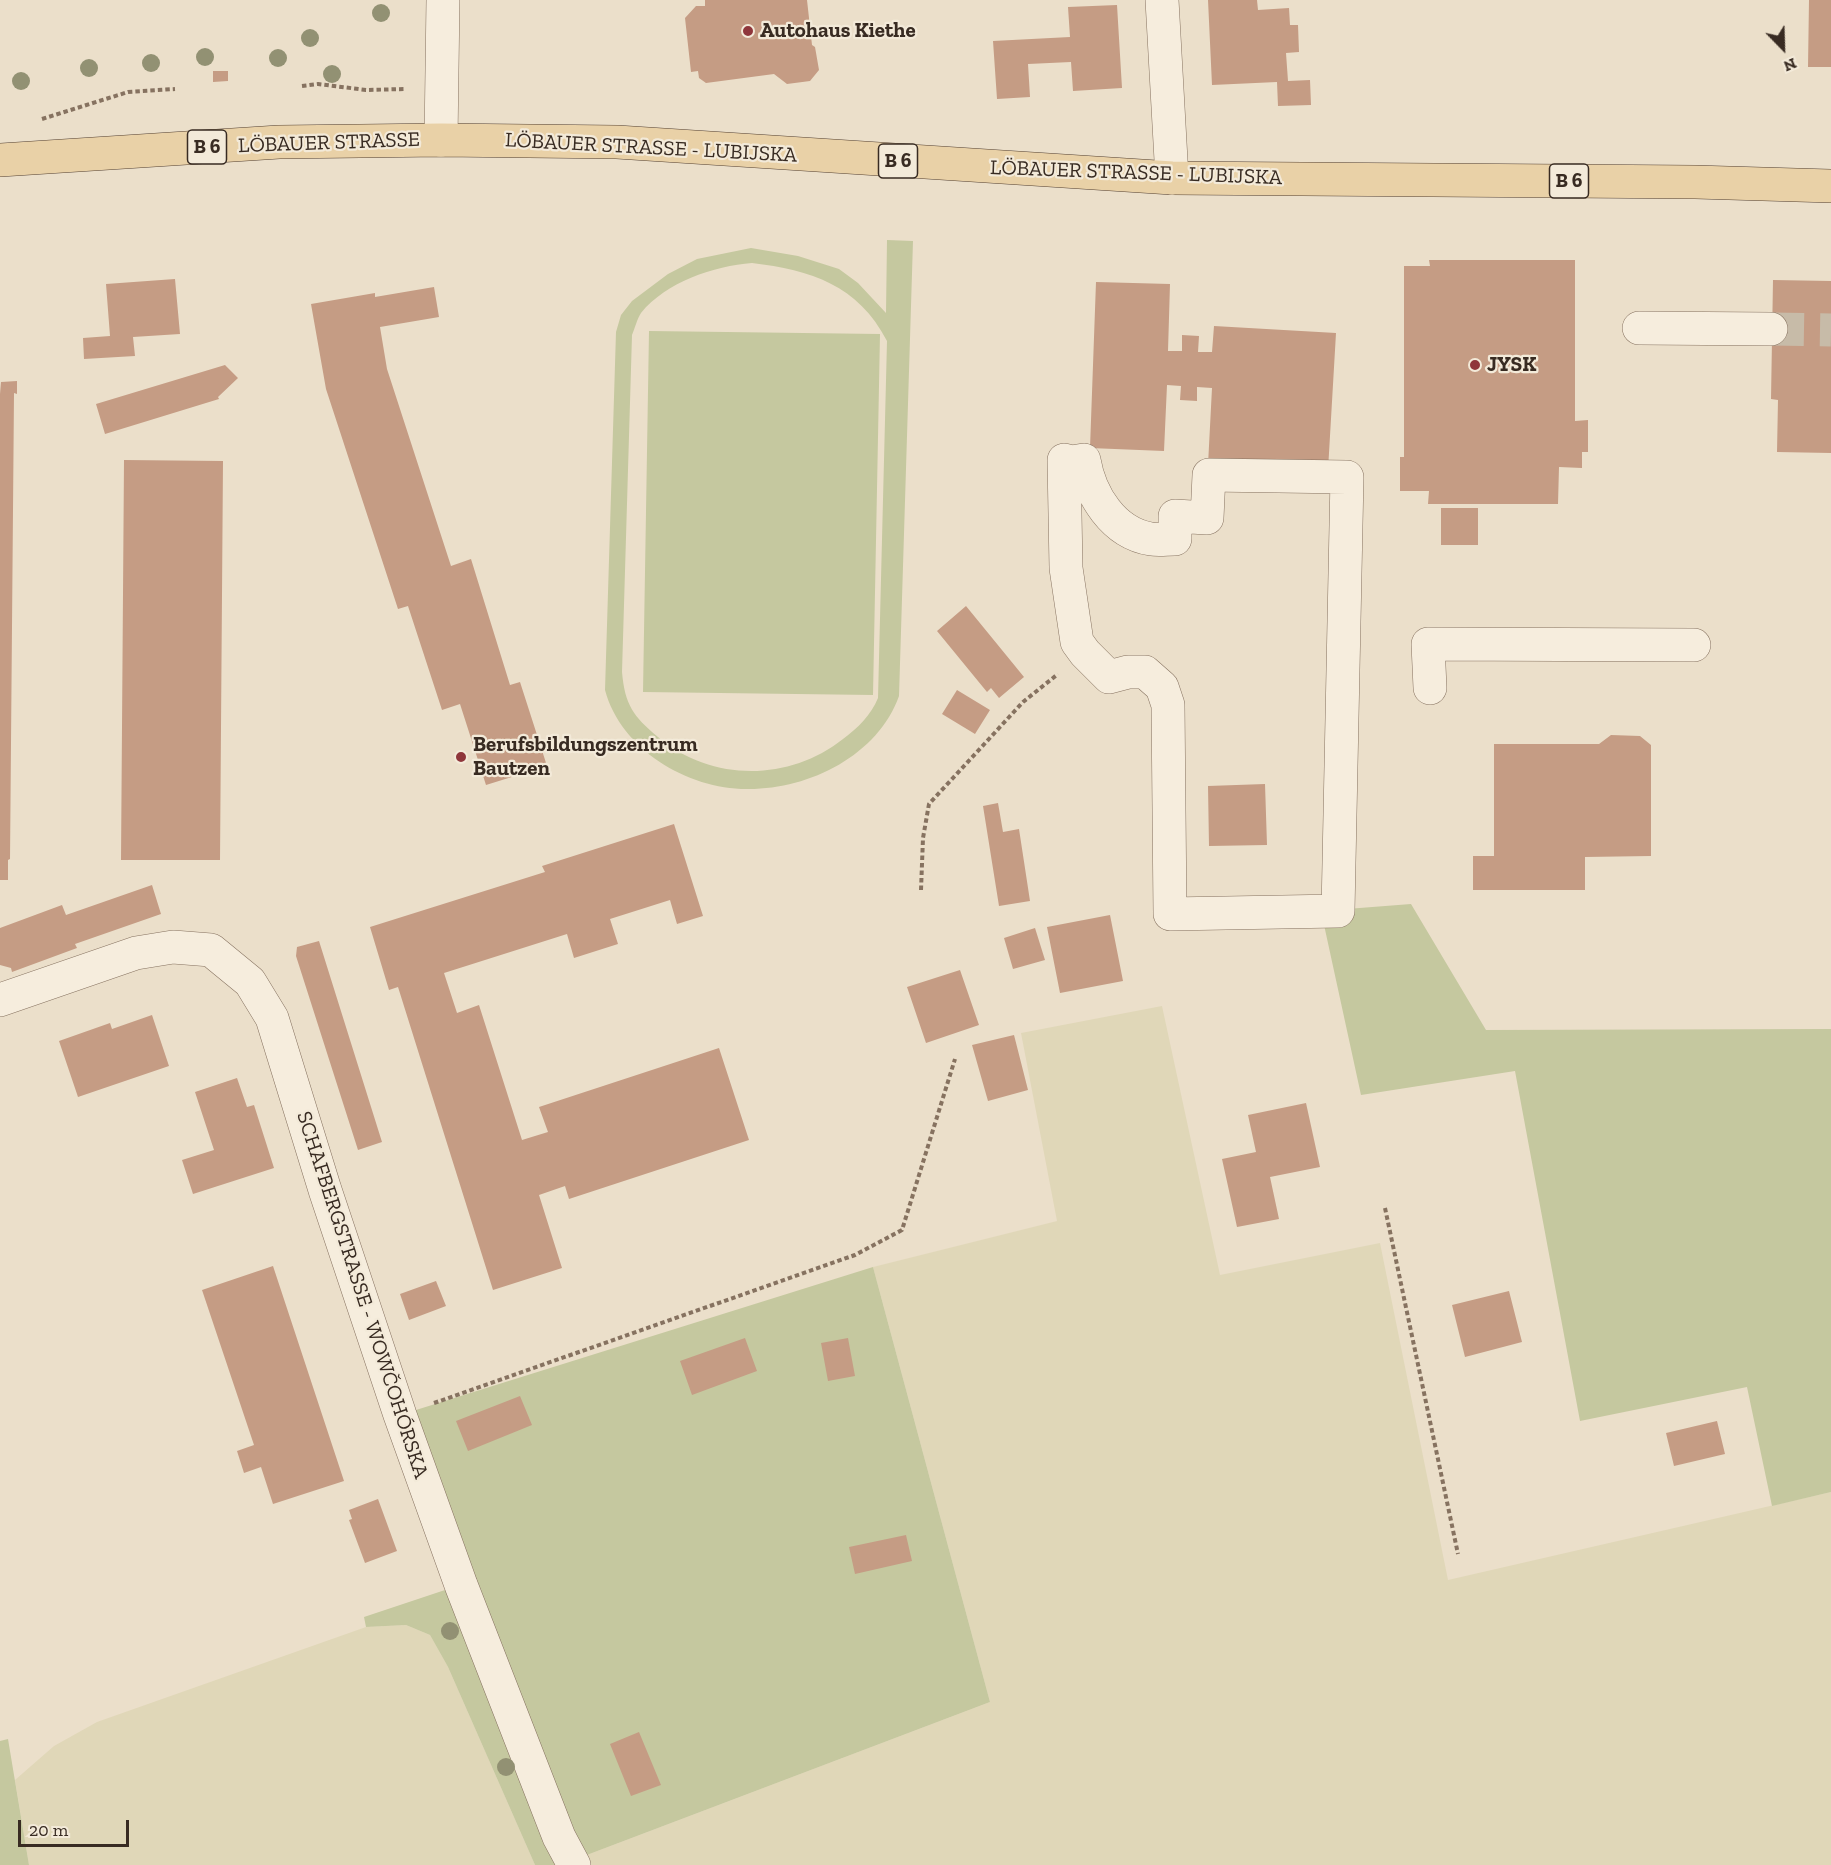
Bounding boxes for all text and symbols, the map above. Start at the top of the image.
place label: Autohaus Kiethe [760,18,916,44]
north arrow [1753,18,1813,78]
marker: Autohaus Kiethe [741,24,755,38]
text: N [1781,54,1800,76]
street label: LÖBAUER STRASSE [238,127,420,159]
street label: LÖBAUER STRASSE - LUBIJSKA [504,128,798,168]
road number: B 6 [188,130,226,164]
road number: B 6 [878,144,918,178]
street label: LÖBAUER STRASSE - LUBIJSKA [989,155,1283,191]
road number: B 6 [1550,164,1588,198]
place label: JYSK [1487,352,1536,378]
marker: JYSK [1468,358,1482,372]
place label: Berufsbildungszentrum Bautzen [473,732,698,782]
marker: Berufsbildungszentrum Bautzen [454,750,468,764]
street label: SCHAFBERGSTRASSE - WOWČOHÓRSKA [291,1108,433,1482]
scale bar [21,1808,132,1846]
text: 20 m [29,1819,68,1841]

